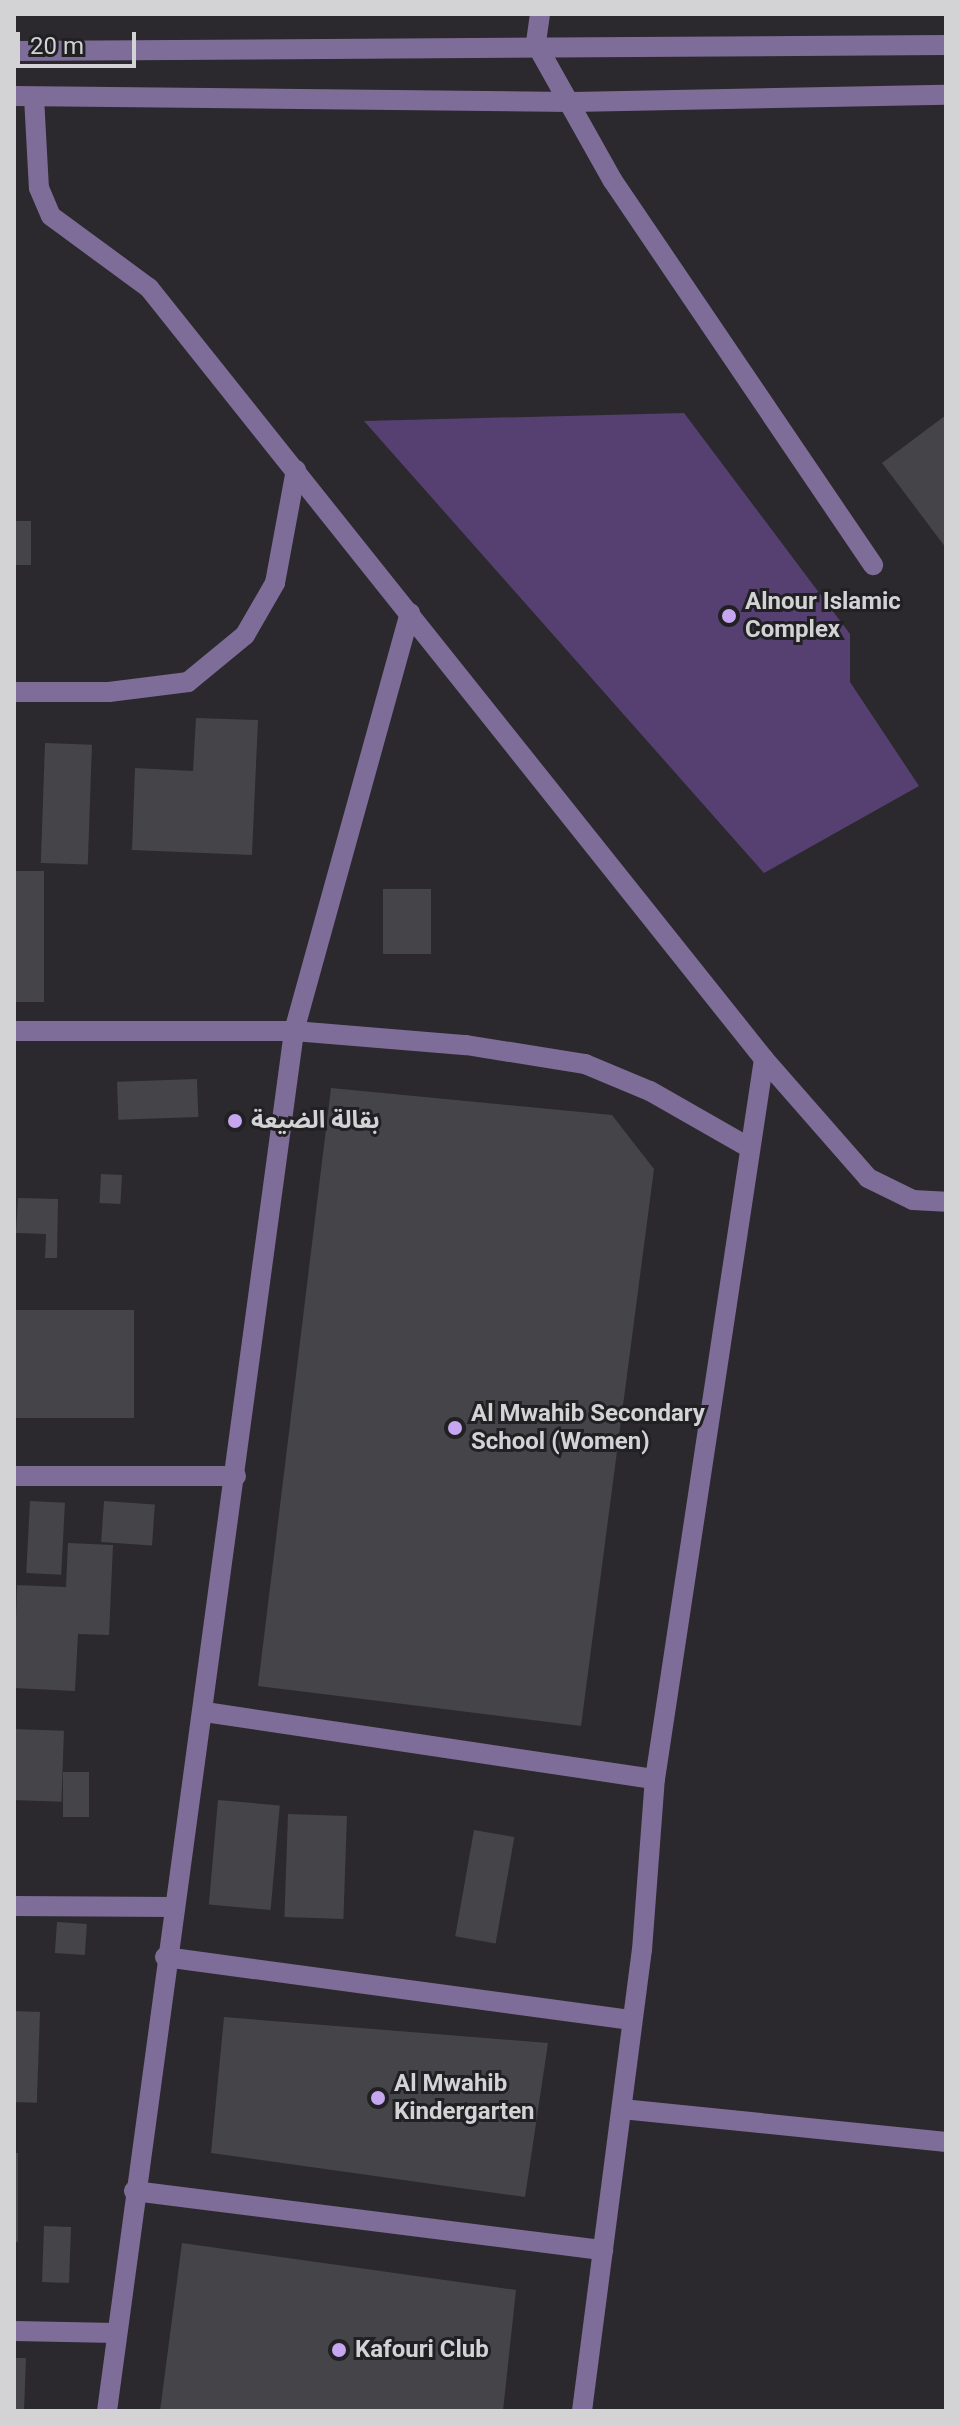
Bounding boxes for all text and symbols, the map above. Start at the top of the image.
scale bar [20,16,140,66]
text: 20 m [30,32,84,60]
place label: Alnour Islamic Complex [745,588,901,644]
marker: Alnour Islamic Complex [720,607,738,625]
place label: بقالة الضيعة [251,1107,380,1135]
marker: بقالة الضيعة [226,1112,244,1130]
place label: Al Mwahib Secondary School (Women) [471,1400,705,1456]
marker: Al Mwahib Secondary School (Women) [446,1419,464,1437]
place label: Al Mwahib Kindergarten [394,2070,535,2126]
marker: Al Mwahib Kindergarten [369,2089,387,2107]
place label: Kafouri Club [355,2336,489,2364]
marker: Kafouri Club [330,2341,348,2359]

